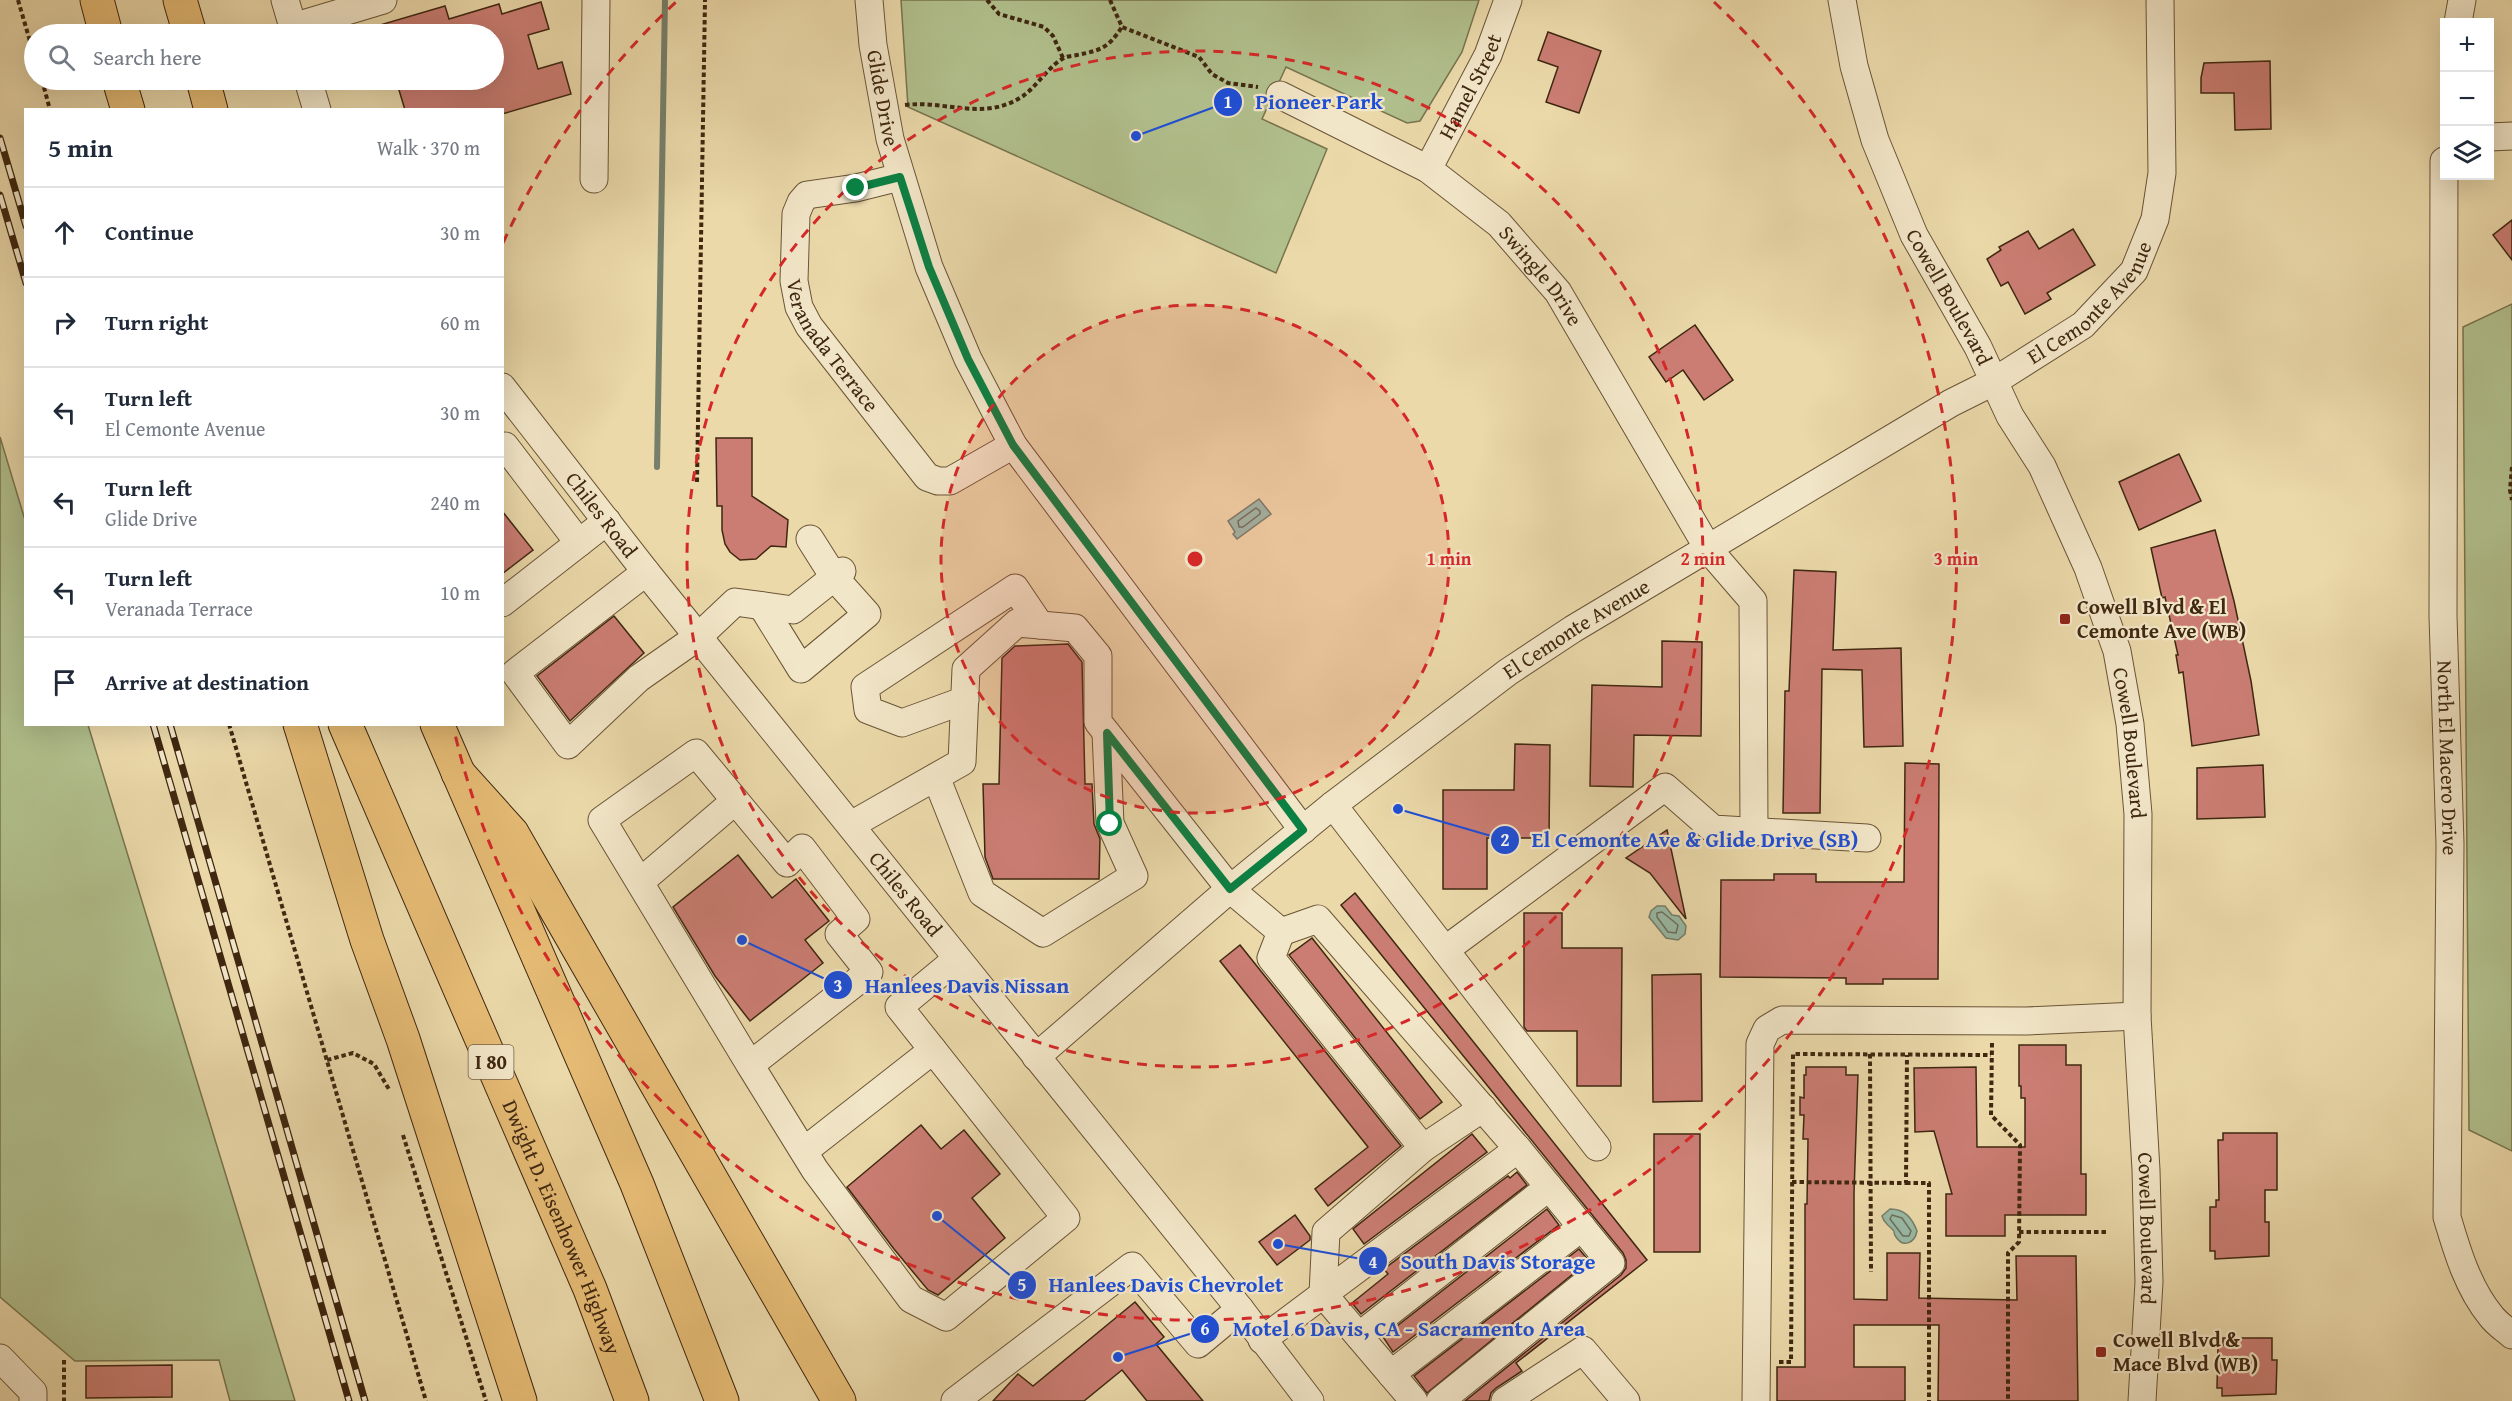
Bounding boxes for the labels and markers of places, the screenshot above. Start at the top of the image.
callout: Pioneer Park [1213,82,1395,122]
centre of rings [1185,549,1205,569]
place label: Cowell Blvd & El Cemonte Ave (WB) [2077,591,2246,646]
marker: Cowell Blvd & El Cemonte Ave (WB) [2058,612,2072,626]
callout: El Cemonte Ave & Glide Drive (SB) [1490,820,1871,860]
callout: Hanlees Davis Nissan [823,965,1081,1005]
callout: South Davis Storage [1358,1241,1607,1281]
callout: Hanlees Davis Chevrolet [1007,1265,1296,1305]
callout: Motel 6 Davis, CA - Sacramento Area [1190,1309,1597,1349]
place label: Cowell Blvd & Mace Blvd (WB) [2113,1324,2258,1379]
marker: Cowell Blvd & Mace Blvd (WB) [2094,1345,2108,1359]

